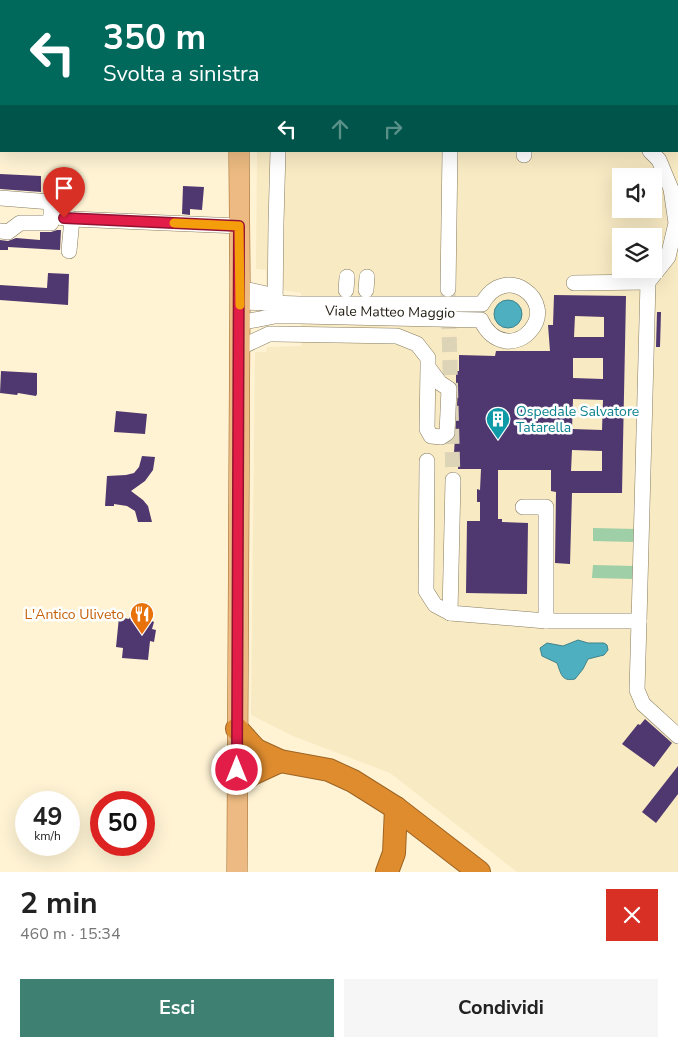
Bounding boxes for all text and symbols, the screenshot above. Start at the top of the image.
text: 350 m [103,14,206,61]
icon: left [20,20,85,85]
text: Svolta a sinistra [103,59,259,89]
icon: left [273,115,301,143]
icon: ahead [326,115,354,143]
icon: right [379,115,407,143]
pin [43,167,85,218]
map controls [612,168,662,278]
button: sound [612,168,662,218]
icon: arrive [50,174,78,202]
button: layers [612,228,662,278]
street label: Viale Matteo Maggio [324,301,455,323]
place label: Ospedale Salvatore Tatarella [516,402,639,437]
building icon: Ospedale Salvatore Tatarella [485,406,511,440]
restaurant icon: L'Antico Uliveto [129,601,155,635]
place label: L'Antico Uliveto [25,605,124,624]
position arrow [210,743,262,795]
speed limit sign: 50 [90,791,155,856]
text: 49 [32,800,63,834]
text: km/h [34,828,61,844]
text: 2 min [20,883,98,924]
button: close [606,889,658,941]
text: 460 m · 15:34 [20,923,121,945]
button: Esci [20,979,334,1037]
button: Condividi [344,979,658,1037]

